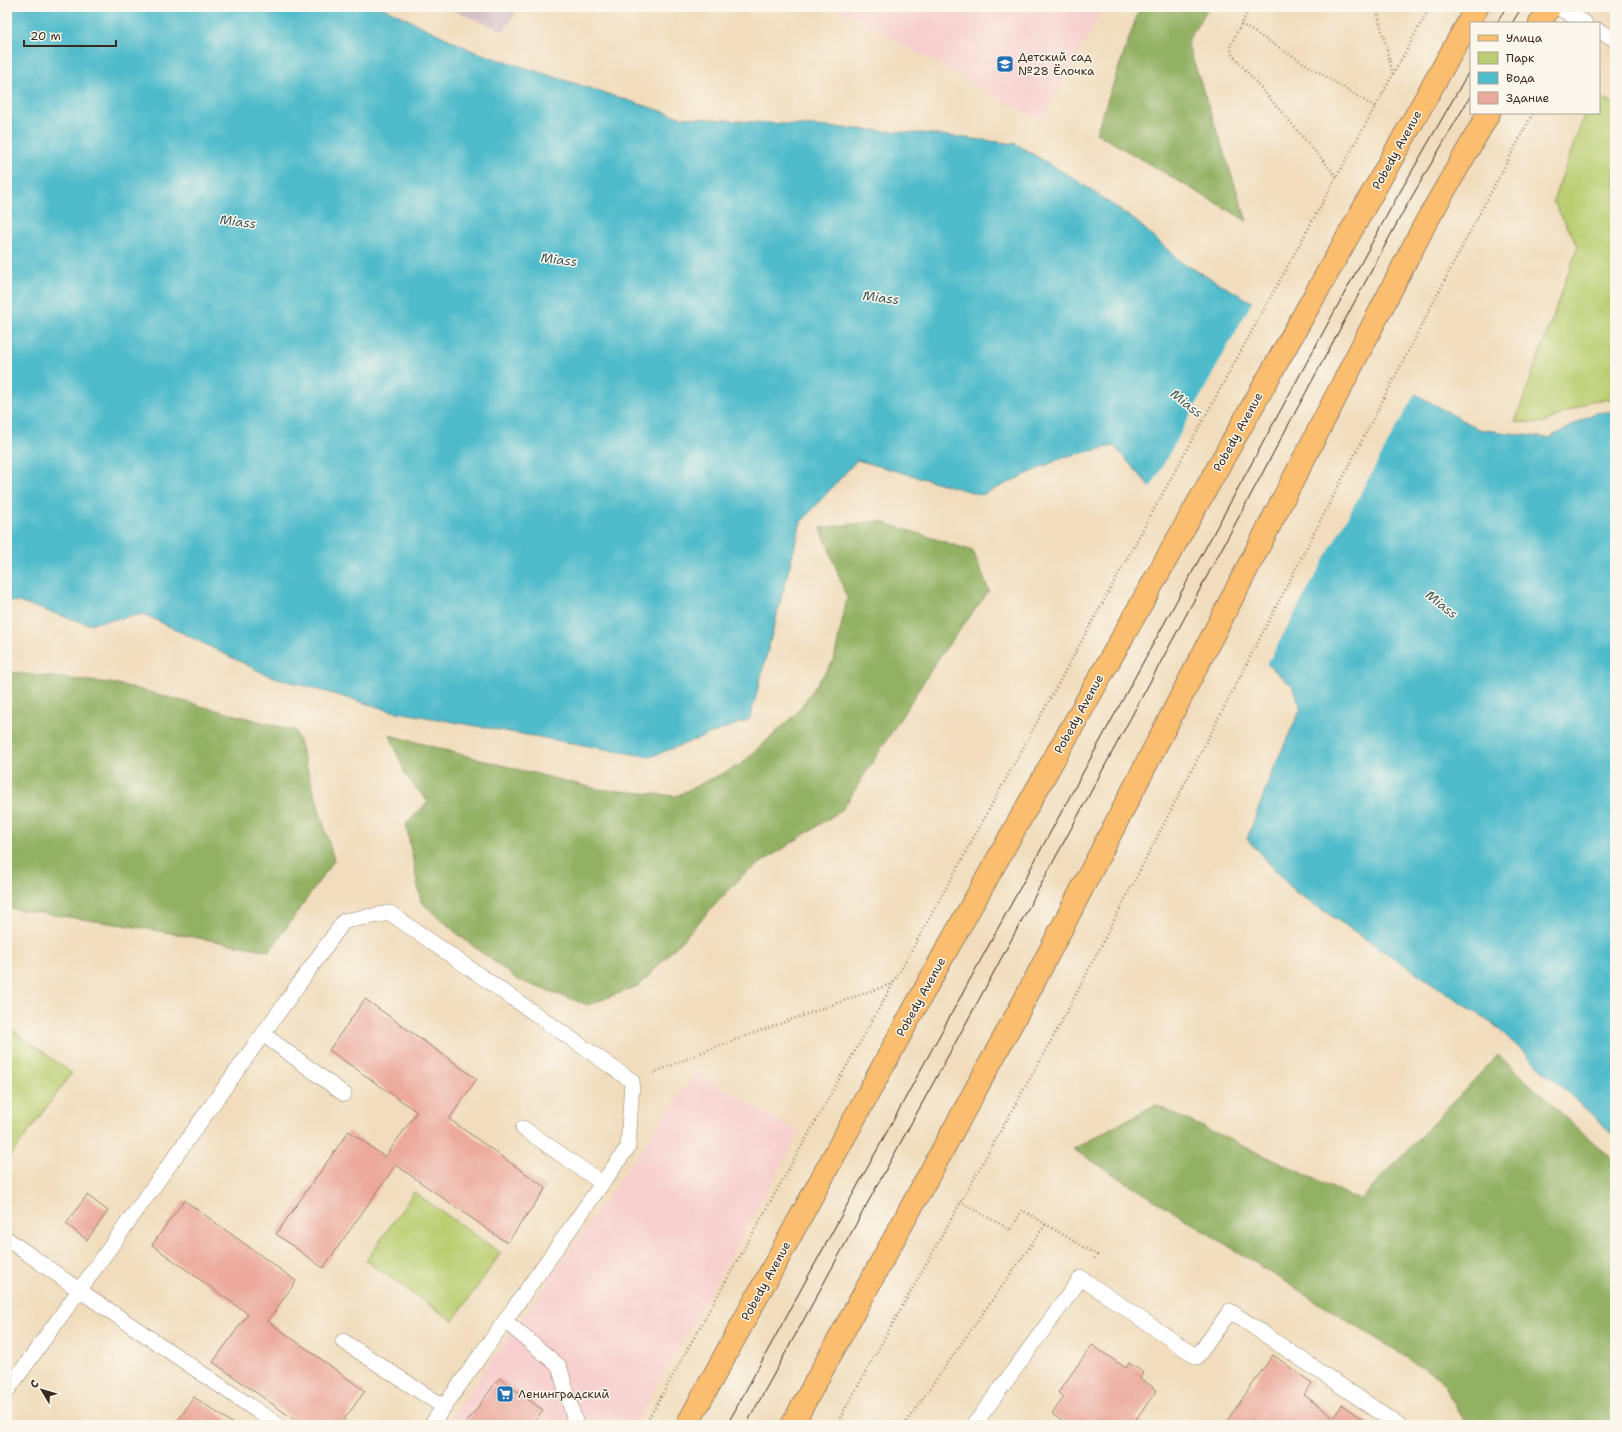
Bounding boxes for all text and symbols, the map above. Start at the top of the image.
scale bar [24,22,116,48]
legend [1470,22,1600,114]
text: 20 m [30,28,61,44]
text: Улица [1506,30,1543,46]
place label: Детский сад №28 Ёлочка [1018,49,1095,79]
text: Парк [1506,50,1535,66]
school or university icon: Детский сад №28 Ёлочка [995,54,1015,74]
text: Вода [1506,70,1535,86]
text: Здание [1506,90,1550,106]
street label: Pobedy Avenue [1369,107,1425,192]
water label: Miass [219,211,257,232]
water label: Miass [540,249,578,270]
water label: Miass [862,287,900,308]
water label: Miass [1167,385,1206,421]
street label: Pobedy Avenue [1210,389,1266,474]
water label: Miass [1422,586,1461,622]
street label: Pobedy Avenue [1051,671,1107,756]
street label: Pobedy Avenue [893,954,949,1039]
street label: Pobedy Avenue [738,1238,794,1323]
north arrow [22,1370,62,1410]
text: С [27,1377,43,1391]
supermarket icon: Ленинградский [495,1384,515,1404]
place label: Ленинградский [518,1386,609,1402]

